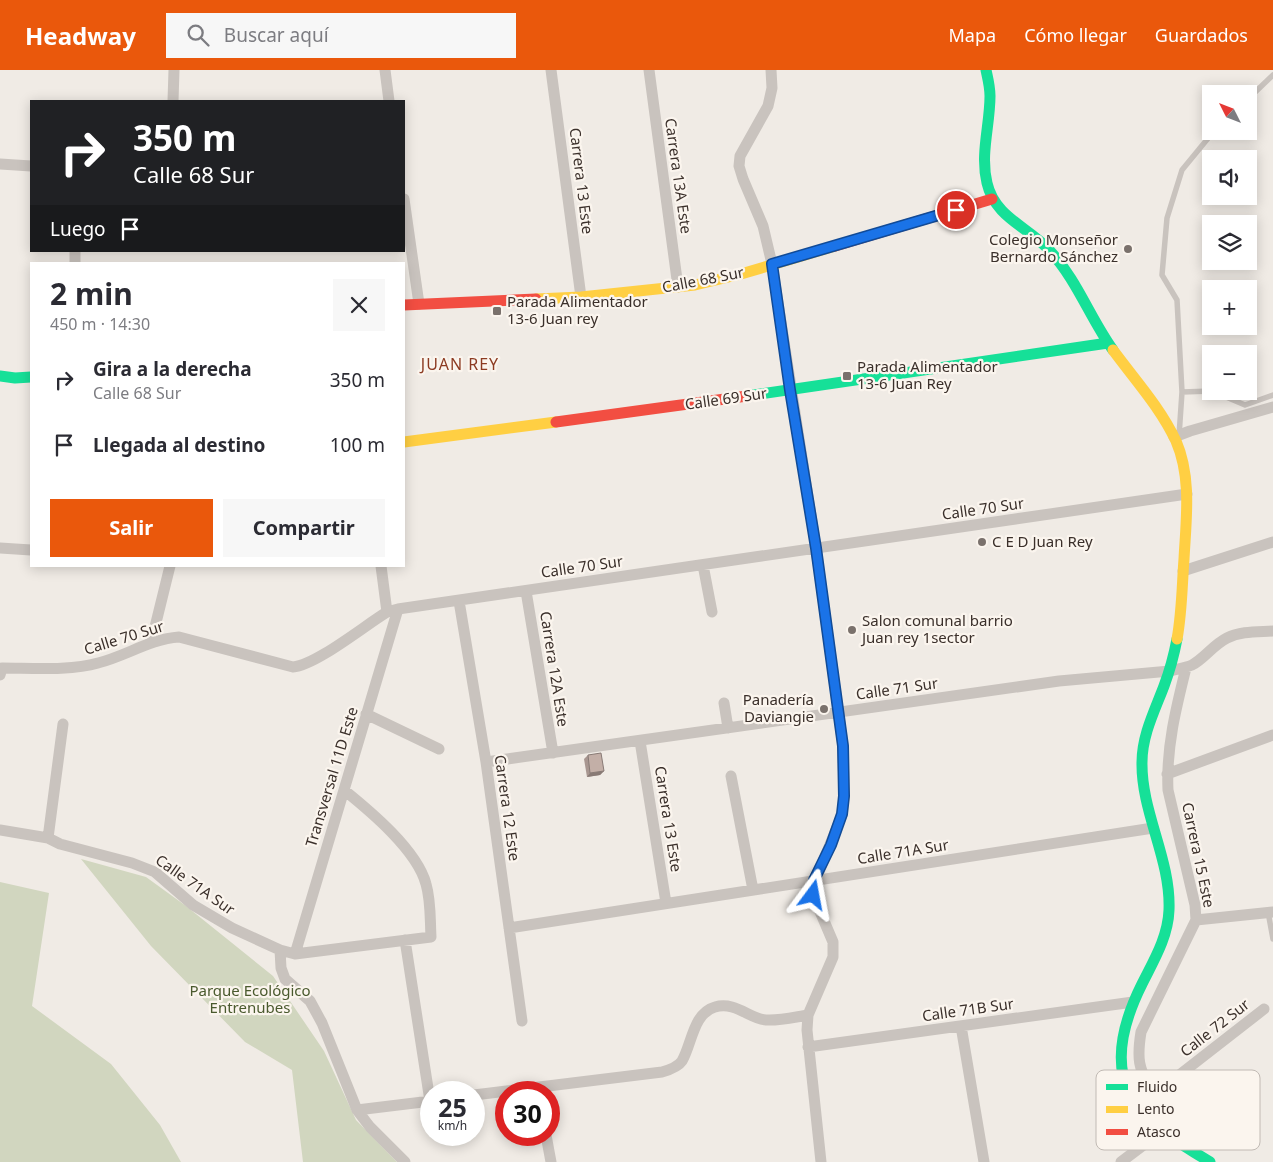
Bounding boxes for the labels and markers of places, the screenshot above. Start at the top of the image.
pin [935,189,977,231]
place label: Colegio Monseñor Bernardo Sánchez [989,229,1118,266]
marker: Colegio Monseñor Bernardo Sánchez [1122,243,1134,255]
place label: Parada Alimentador 13-6 Juan rey [507,291,648,328]
marker: Parada Alimentador 13-6 Juan rey [491,305,503,317]
place label: Parada Alimentador 13-6 Juan Rey [857,356,998,393]
marker: Parada Alimentador 13-6 Juan Rey [841,370,853,382]
place label: C E D Juan Rey [992,531,1093,551]
marker: C E D Juan Rey [976,536,988,548]
place label: Salon comunal barrio Juan rey 1sector [860,610,1013,647]
marker: Salon comunal barrio Juan rey 1sector [846,624,858,636]
place label: Panadería Daviangie [743,689,814,726]
marker: Panadería Daviangie [818,703,830,715]

